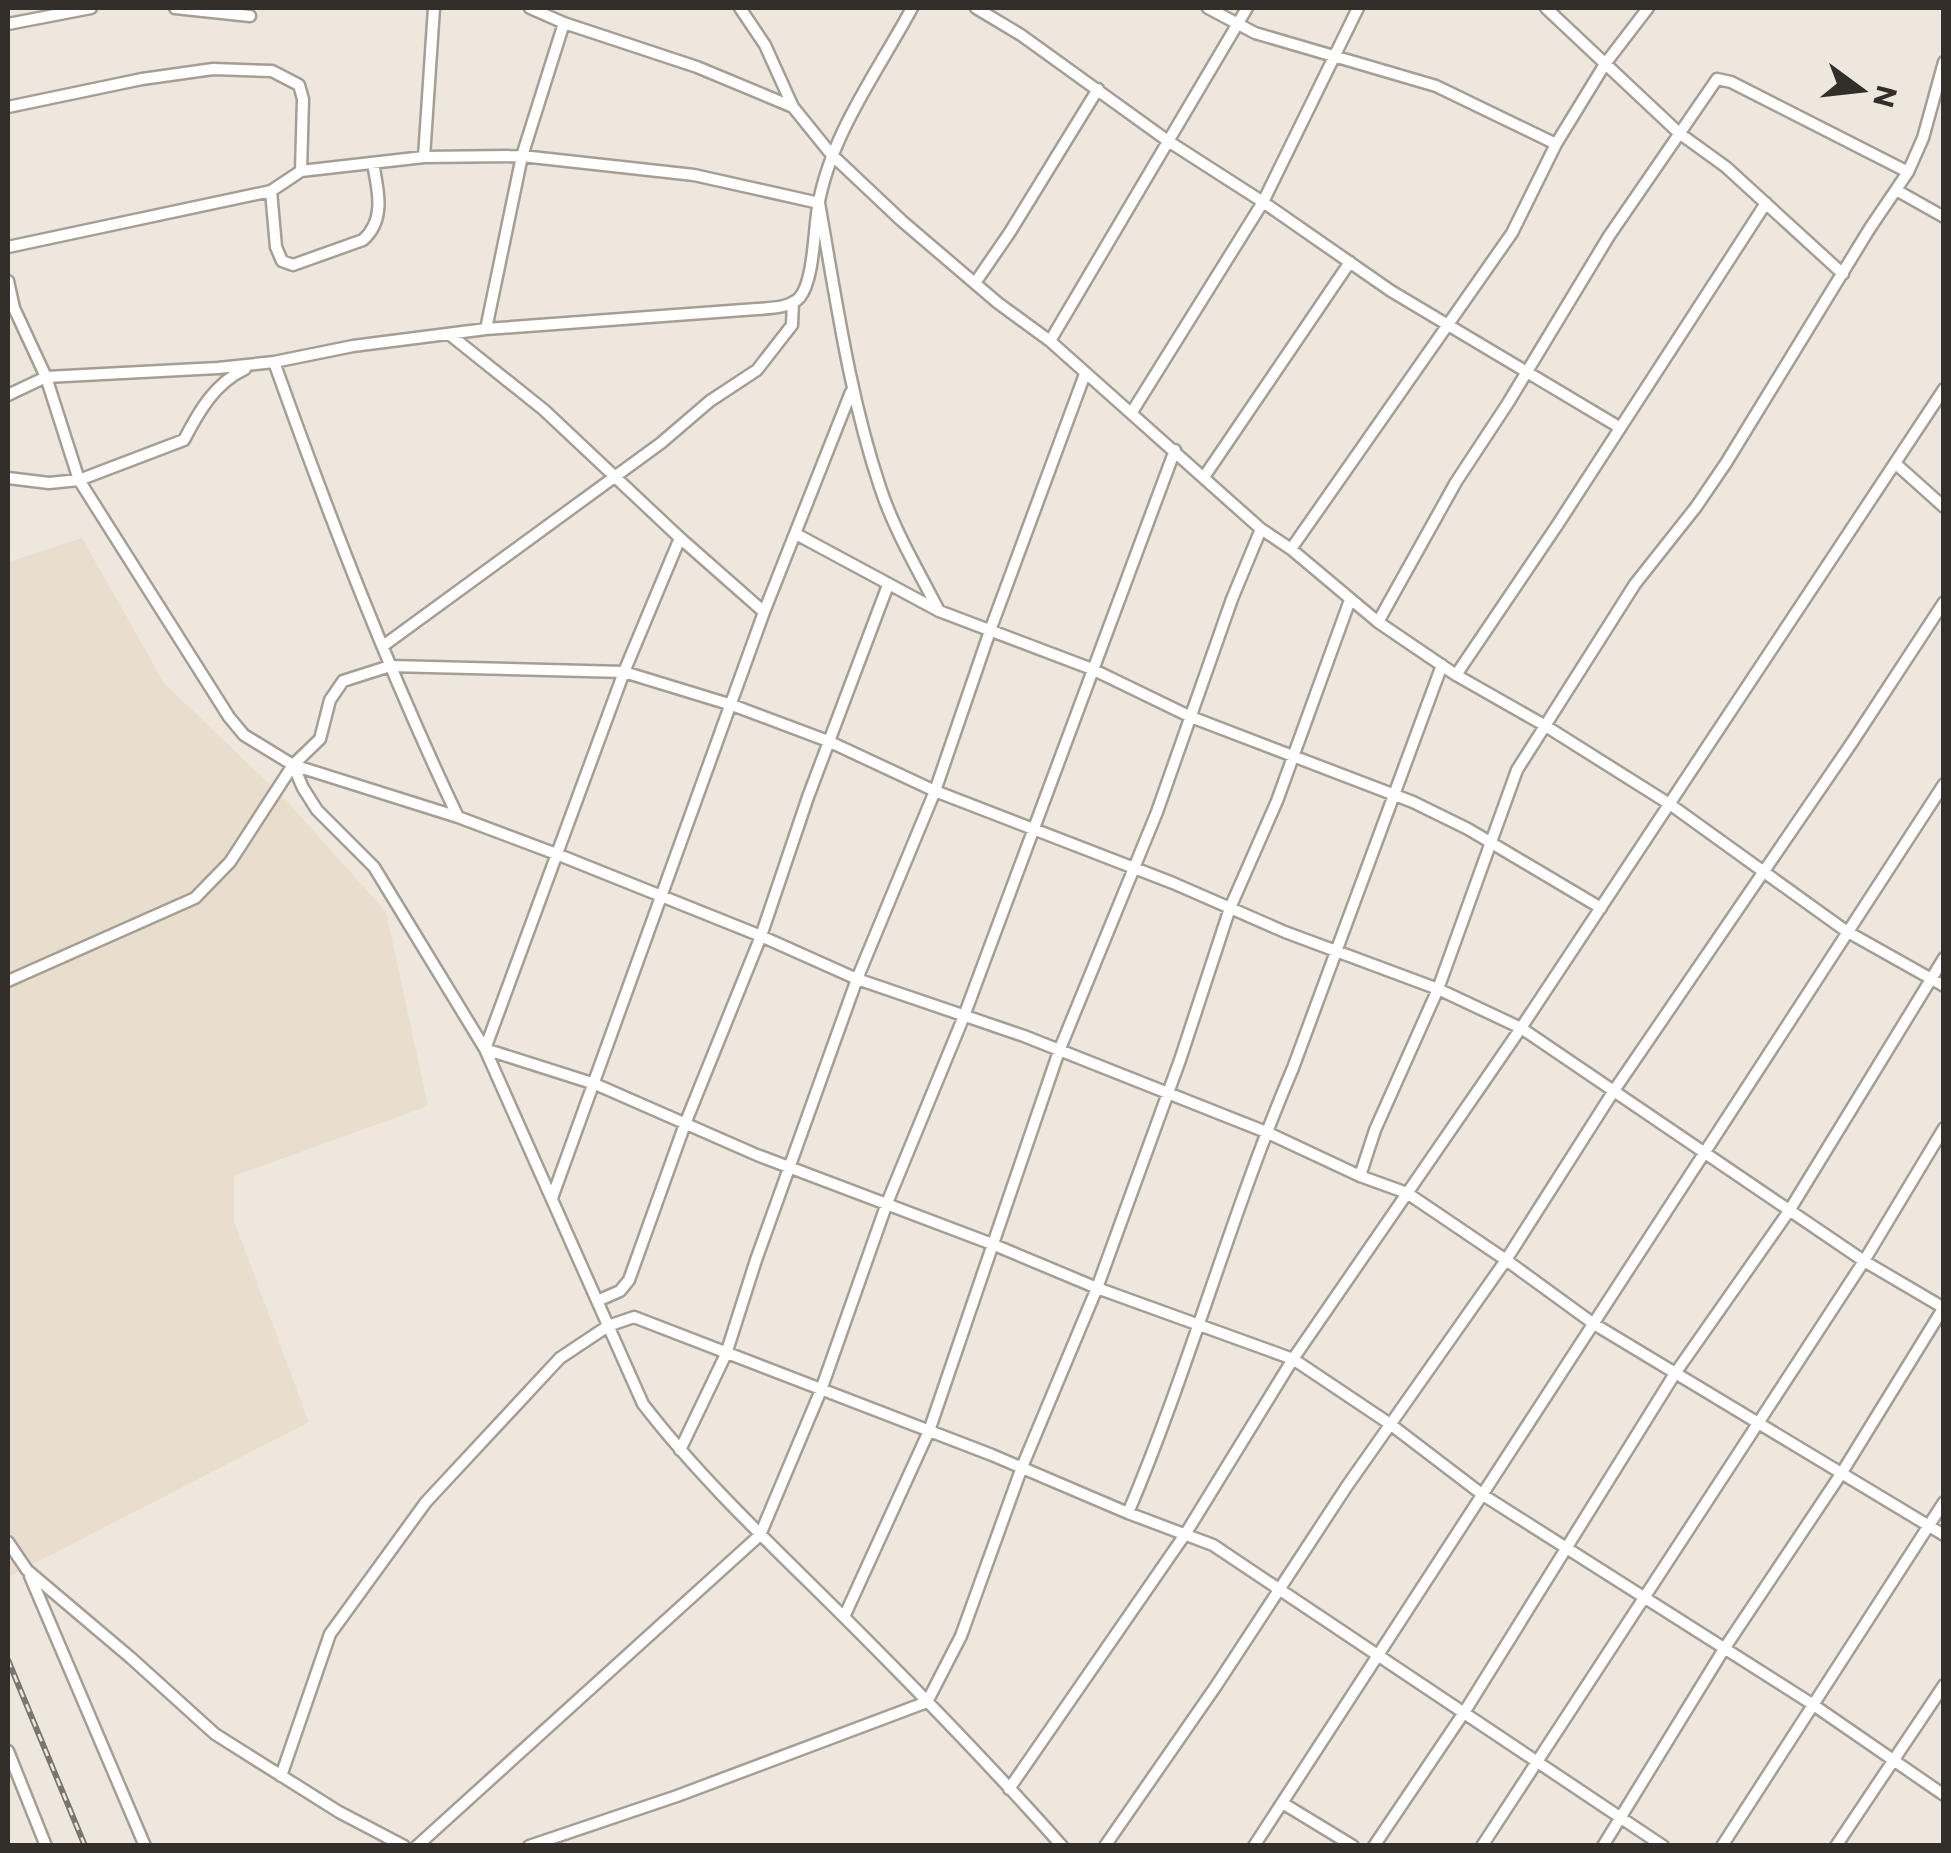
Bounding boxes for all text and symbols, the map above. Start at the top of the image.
north arrow [1811,40,1911,140]
text: N [1867,82,1905,111]

